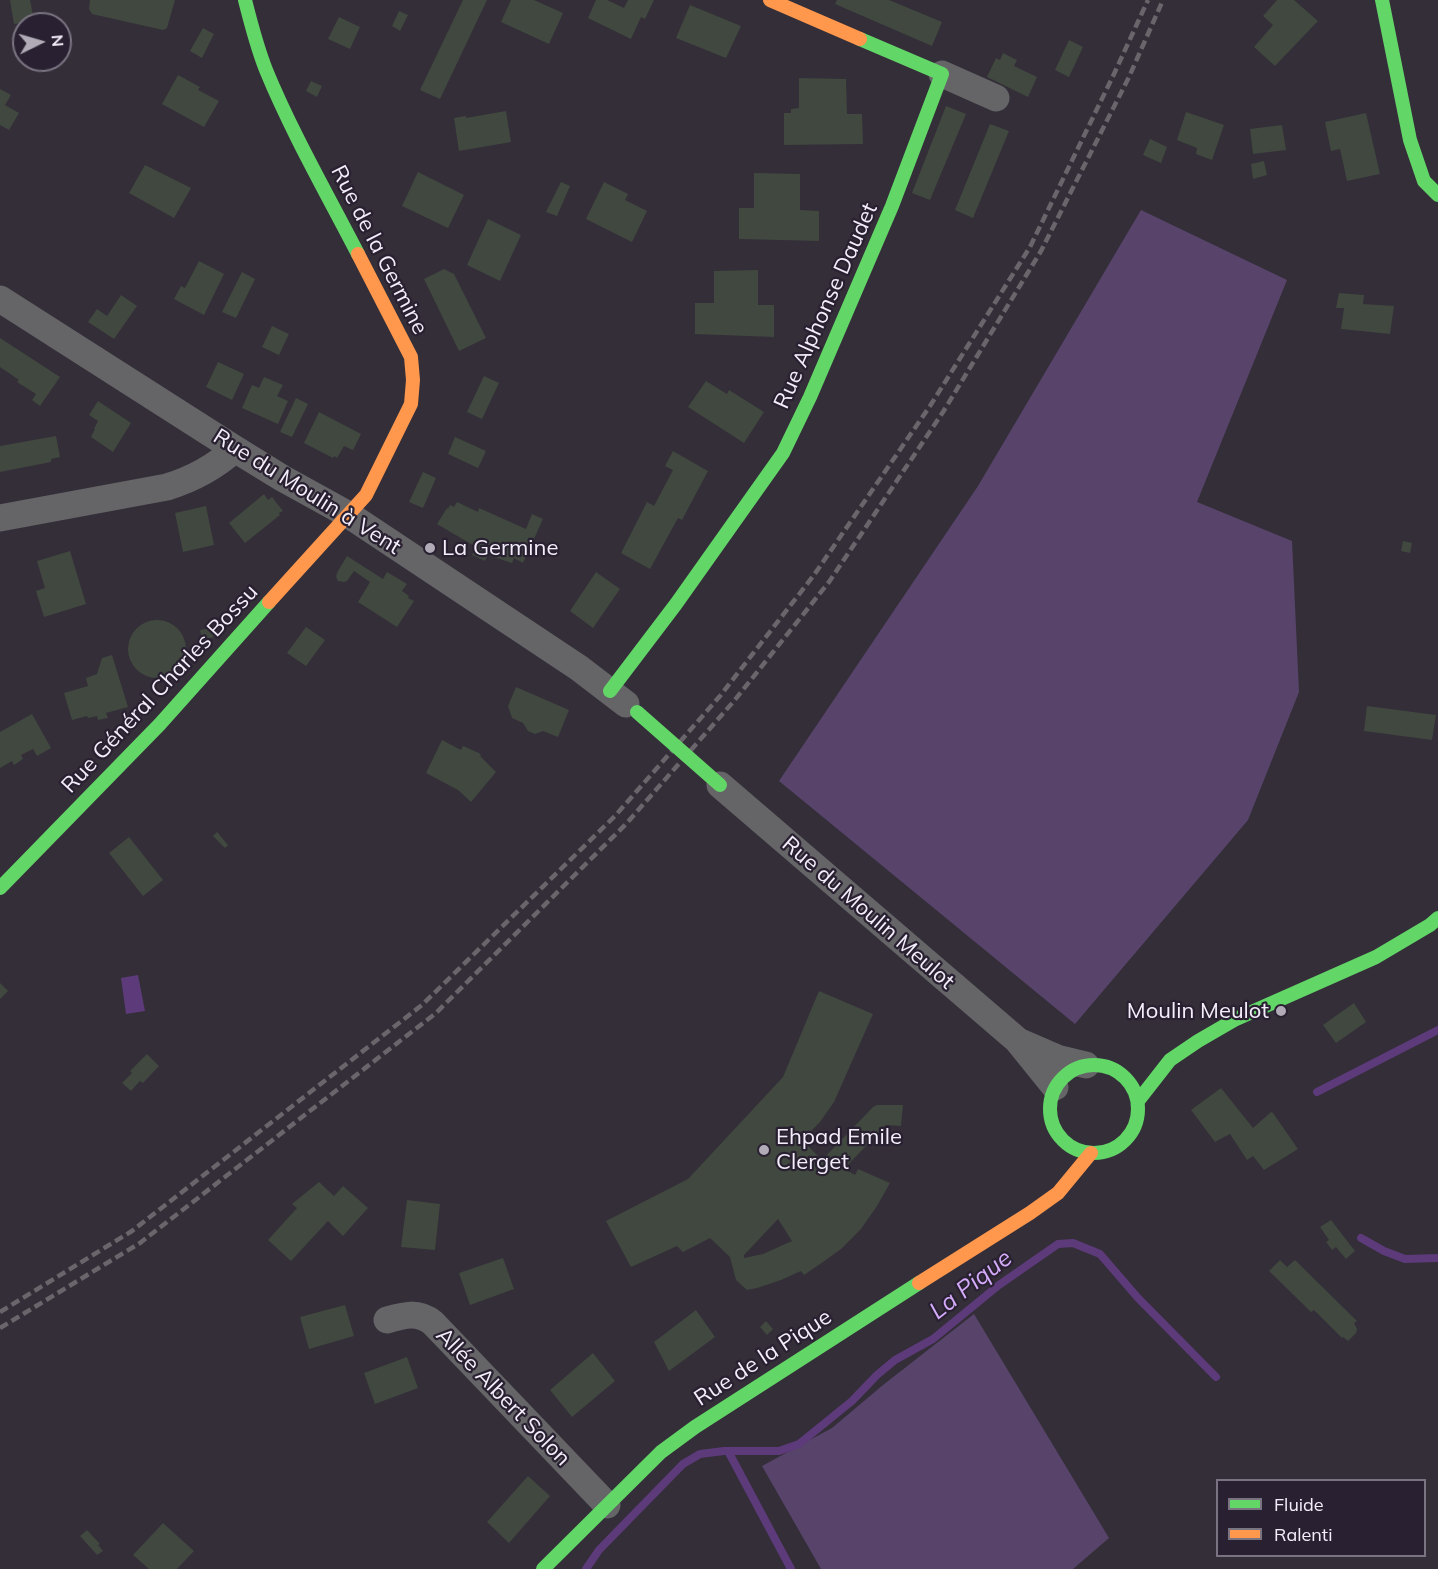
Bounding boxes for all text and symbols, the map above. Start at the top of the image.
north arrow [12,12,72,72]
text: N [47,34,68,48]
street label: Rue de la Germine [325,161,433,339]
street label: Rue Alphonse Daudet [769,199,883,413]
street label: Rue du Moulin à Vent [208,424,406,560]
place label: La Germine [442,535,558,561]
marker: La Germine [423,541,437,555]
street label: Rue Général Charles Bossu [56,579,264,799]
street label: Rue du Moulin Meulot [777,831,959,995]
place label: Moulin Meulot [1127,998,1269,1024]
marker: Moulin Meulot [1274,1004,1288,1018]
place label: Ehpad Emile Clerget [776,1124,902,1176]
marker: Ehpad Emile Clerget [757,1143,771,1157]
water label: La Pique [924,1244,1018,1326]
street label: Rue de la Pique [689,1304,837,1412]
street label: Allée Albert Solon [430,1322,576,1472]
legend [1216,1479,1426,1557]
text: Fluide [1274,1493,1324,1516]
text: Ralenti [1274,1523,1332,1546]

